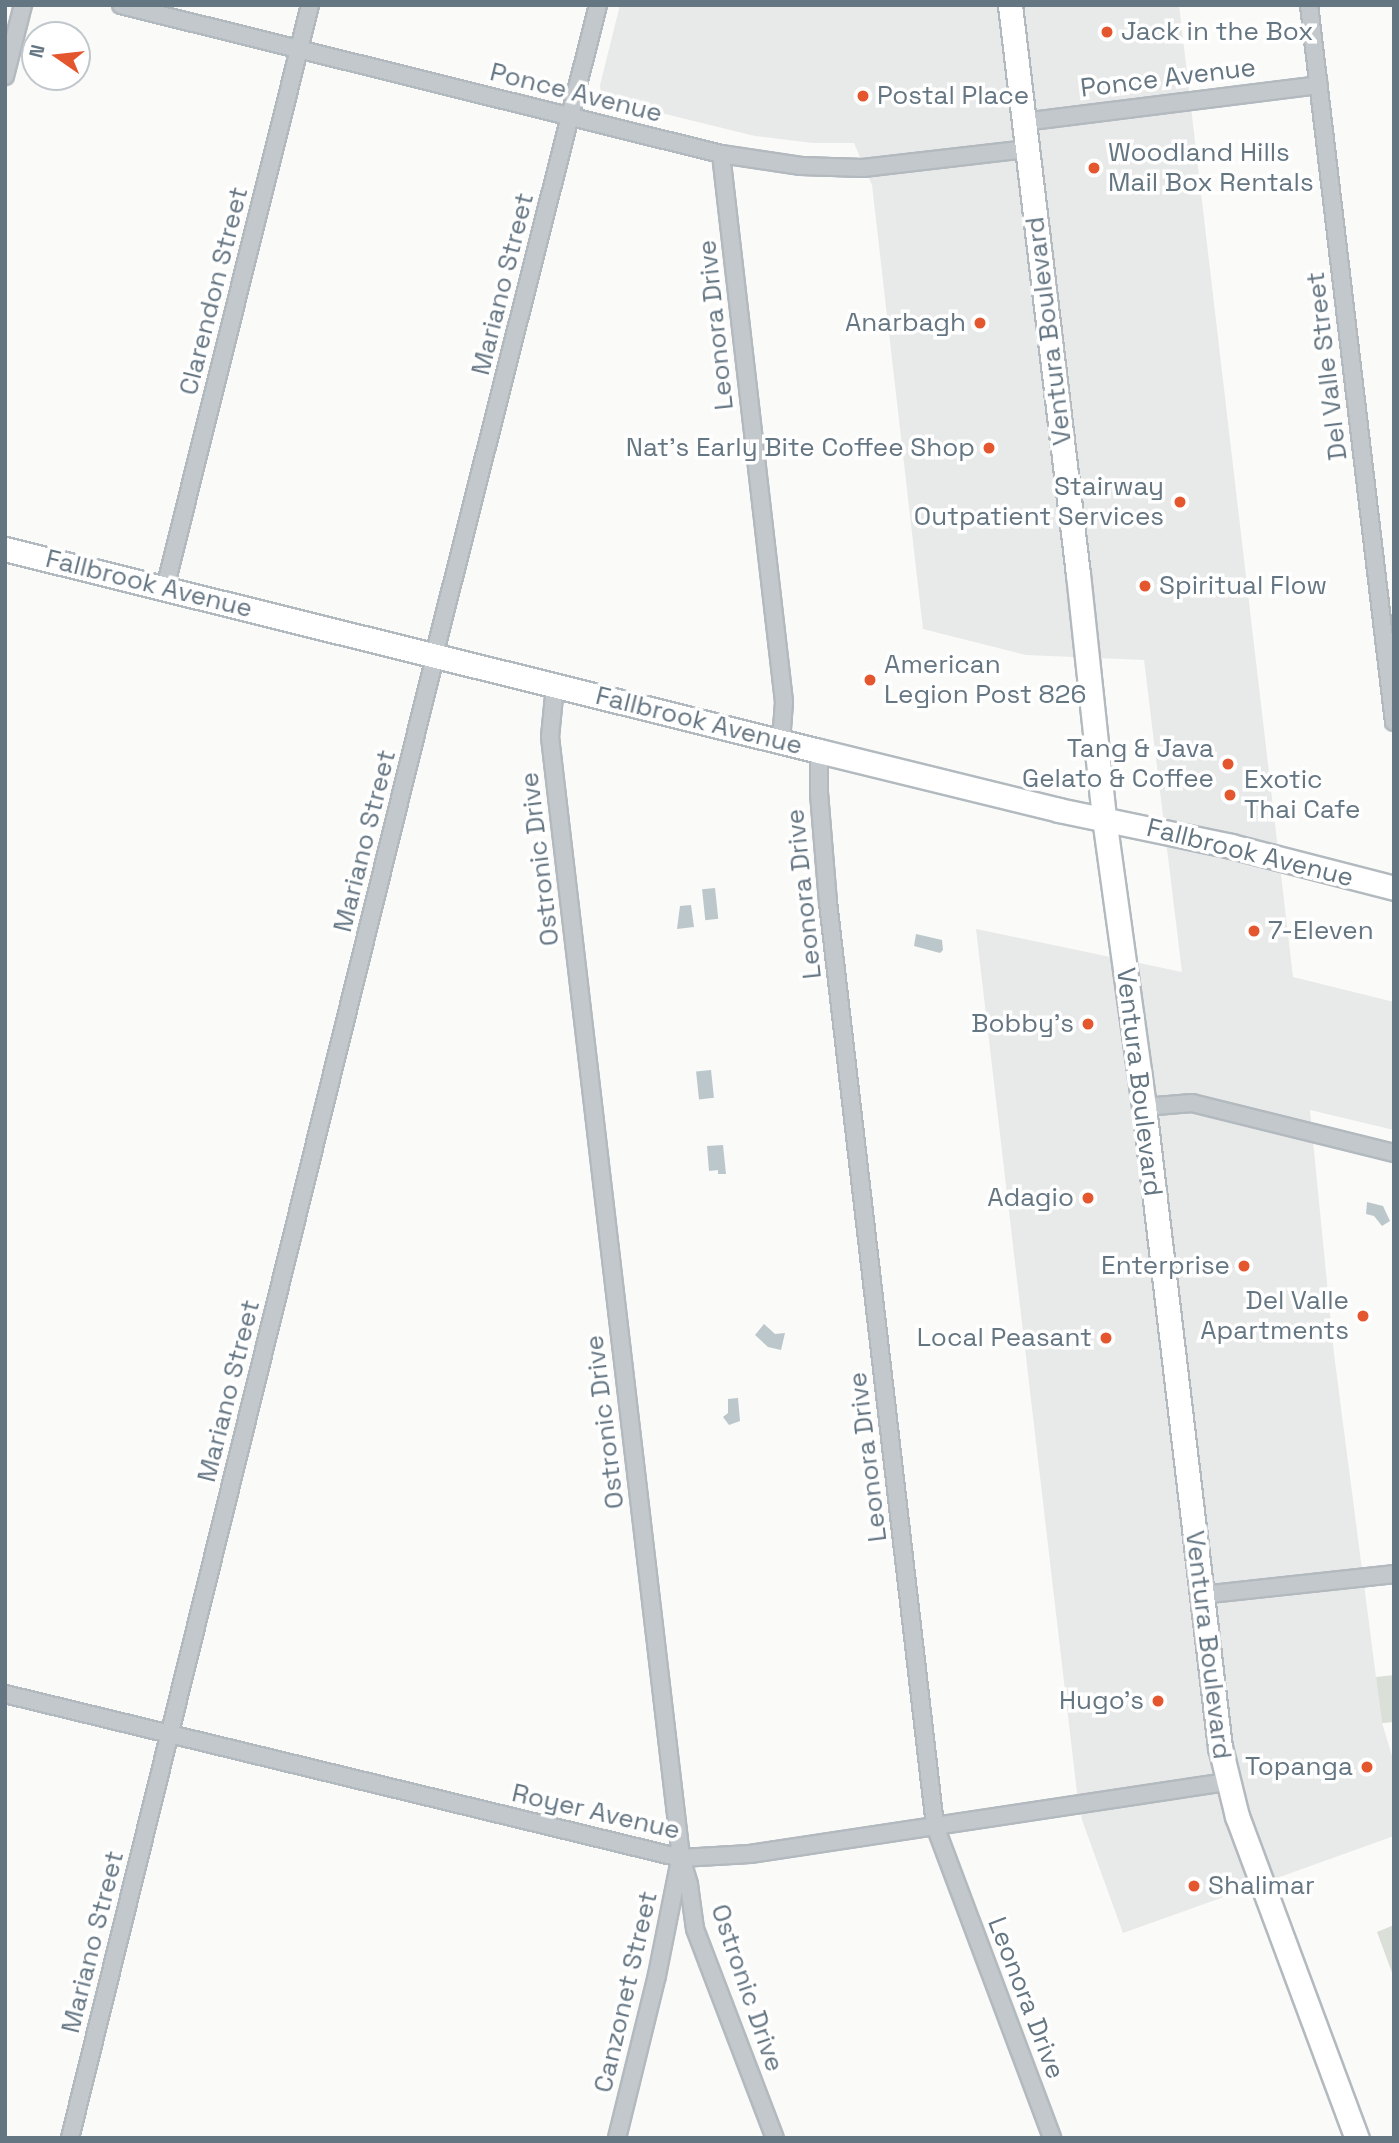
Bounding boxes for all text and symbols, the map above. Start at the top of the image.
place label: Jack in the Box [1121,16,1313,48]
north arrow [21,21,91,91]
marker: Jack in the Box [1099,24,1115,40]
text: N [23,42,51,60]
street label: Ponce Avenue [1078,52,1258,104]
street label: Ponce Avenue [487,56,665,130]
place label: Postal Place [877,80,1029,112]
marker: Postal Place [855,88,871,104]
place label: Woodland Hills Mail Box Rentals [1108,137,1314,198]
marker: Woodland Hills Mail Box Rentals [1086,160,1102,176]
street label: Clarendon Street [173,184,255,398]
street label: Mariano Street [465,190,541,378]
street label: Ventura Boulevard [1020,215,1078,447]
street label: Leonora Drive [692,238,740,412]
street label: Del Valle Street [1300,270,1354,462]
place label: Anarbagh [845,307,966,339]
marker: Anarbagh [972,315,988,331]
place label: Nat's Early Bite Coffee Shop [626,432,975,464]
marker: Nat's Early Bite Coffee Shop [981,440,997,456]
place label: Stairway Outpatient Services [914,471,1164,532]
marker: Stairway Outpatient Services [1170,492,1190,512]
street label: Fallbrook Avenue [42,543,256,625]
place label: Spiritual Flow [1159,570,1327,602]
marker: Spiritual Flow [1137,578,1153,594]
place label: American Legion Post 826 [884,649,1086,710]
marker: American Legion Post 826 [862,672,878,688]
street label: Fallbrook Avenue [592,680,806,762]
place label: Tang & Java Gelato & Coffee [1022,733,1214,794]
street label: Mariano Street [327,747,403,935]
marker: Tang & Java Gelato & Coffee [1220,756,1236,772]
place label: Exotic Thai Cafe [1244,764,1360,826]
street label: Ostronic Drive [514,770,566,948]
marker: Exotic Thai Cafe [1222,787,1238,803]
street label: Leonora Drive [780,807,828,981]
street label: Fallbrook Avenue [1143,812,1357,894]
place label: 7-Eleven [1268,915,1374,947]
marker: 7-Eleven [1246,923,1262,939]
street label: Ventura Boulevard [1110,966,1168,1198]
place label: Bobby's [971,1008,1074,1040]
marker: Bobby's [1080,1016,1096,1032]
place label: Adagio [987,1182,1074,1214]
marker: Adagio [1080,1190,1096,1206]
place label: Enterprise [1101,1250,1230,1282]
marker: Enterprise [1236,1258,1252,1274]
place label: Del Valle Apartments [1200,1285,1349,1346]
street label: Mariano Street [191,1297,267,1485]
marker: Del Valle Apartments [1355,1308,1371,1324]
place label: Local Peasant [917,1322,1092,1354]
marker: Local Peasant [1098,1330,1114,1346]
street label: Ostronic Drive [579,1333,631,1511]
street label: Leonora Drive [842,1370,894,1544]
street label: Ventura Boulevard [1179,1529,1237,1761]
place label: Hugo's [1059,1685,1144,1717]
marker: Hugo's [1150,1693,1166,1709]
place label: Topanga [1245,1751,1353,1783]
marker: Topanga [1359,1759,1375,1775]
street label: Royer Avenue [509,1777,683,1847]
street label: Mariano Street [55,1848,131,2036]
place label: Shalimar [1208,1870,1315,1902]
marker: Shalimar [1186,1878,1202,1894]
street label: Canzonet Street [588,1888,664,2096]
street label: Ostronic Drive [704,1900,790,2076]
street label: Leonora Drive [981,1913,1071,2083]

